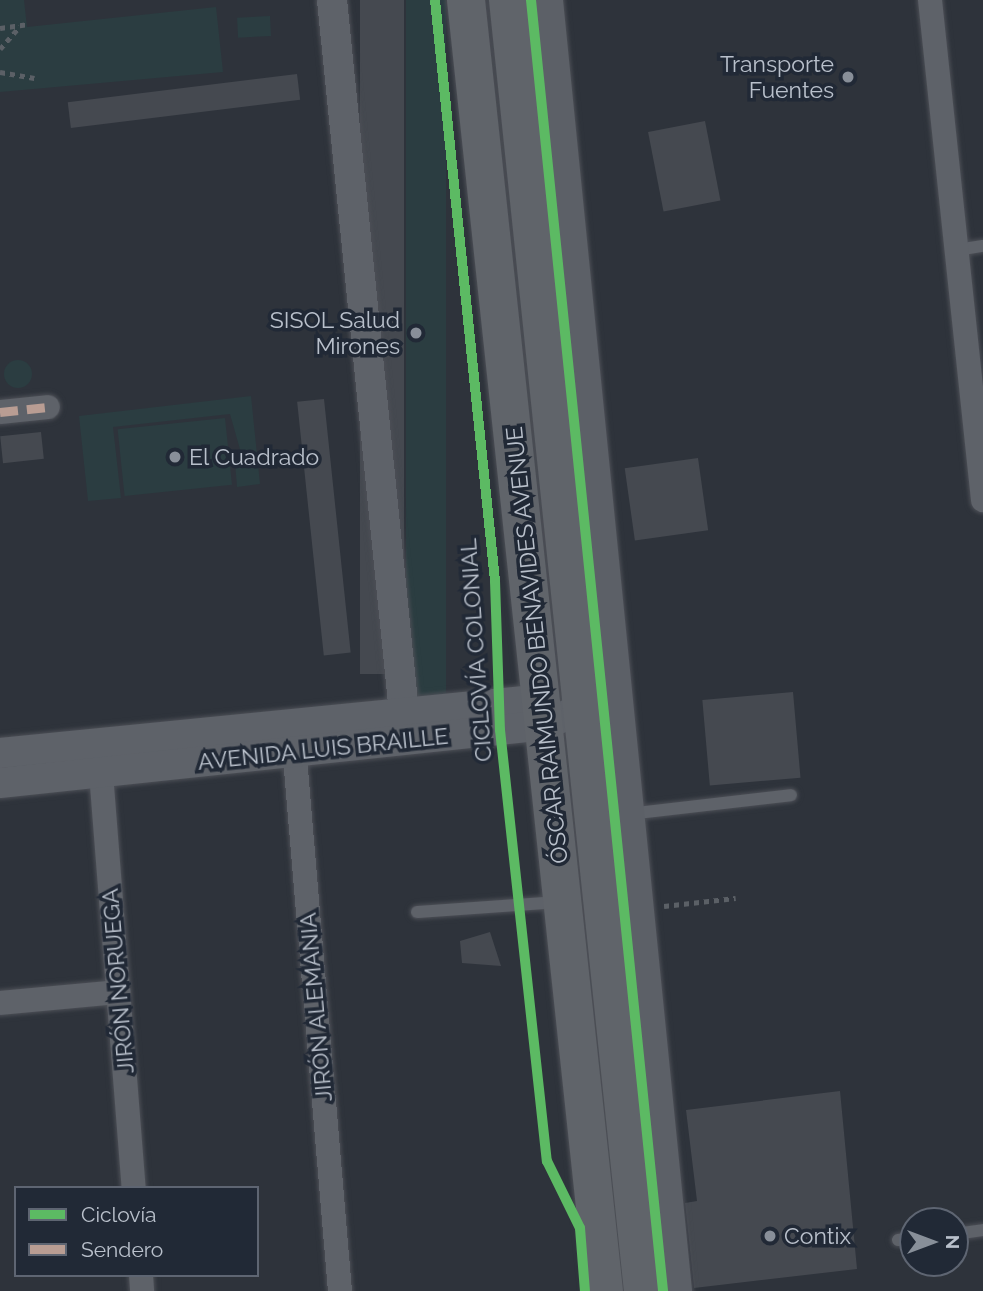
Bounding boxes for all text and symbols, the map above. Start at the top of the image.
place label: Transporte Fuentes [720,50,834,104]
marker: Transporte Fuentes [840,69,856,85]
place label: SISOL Salud Mirones [269,306,400,360]
marker: SISOL Salud Mirones [406,323,426,343]
street label: ÓSCAR RAIMUNDO BENAVIDES AVENUE [500,425,574,865]
place label: El Cuadrado [189,443,320,471]
marker: El Cuadrado [167,449,183,465]
street label: CICLOVÍA COLONIAL [454,537,498,763]
street label: AVENIDA LUIS BRAILLE [196,722,450,776]
street label: JIRÓN NORUEGA [96,887,140,1075]
street label: JIRÓN ALEMANIA [294,911,338,1103]
legend [14,1186,259,1277]
text: Ciclovía [81,1202,157,1227]
north arrow [899,1207,969,1277]
place label: Contix [784,1222,851,1250]
marker: Contix [762,1228,778,1244]
text: N [942,1235,964,1249]
text: Sendero [81,1237,163,1262]

